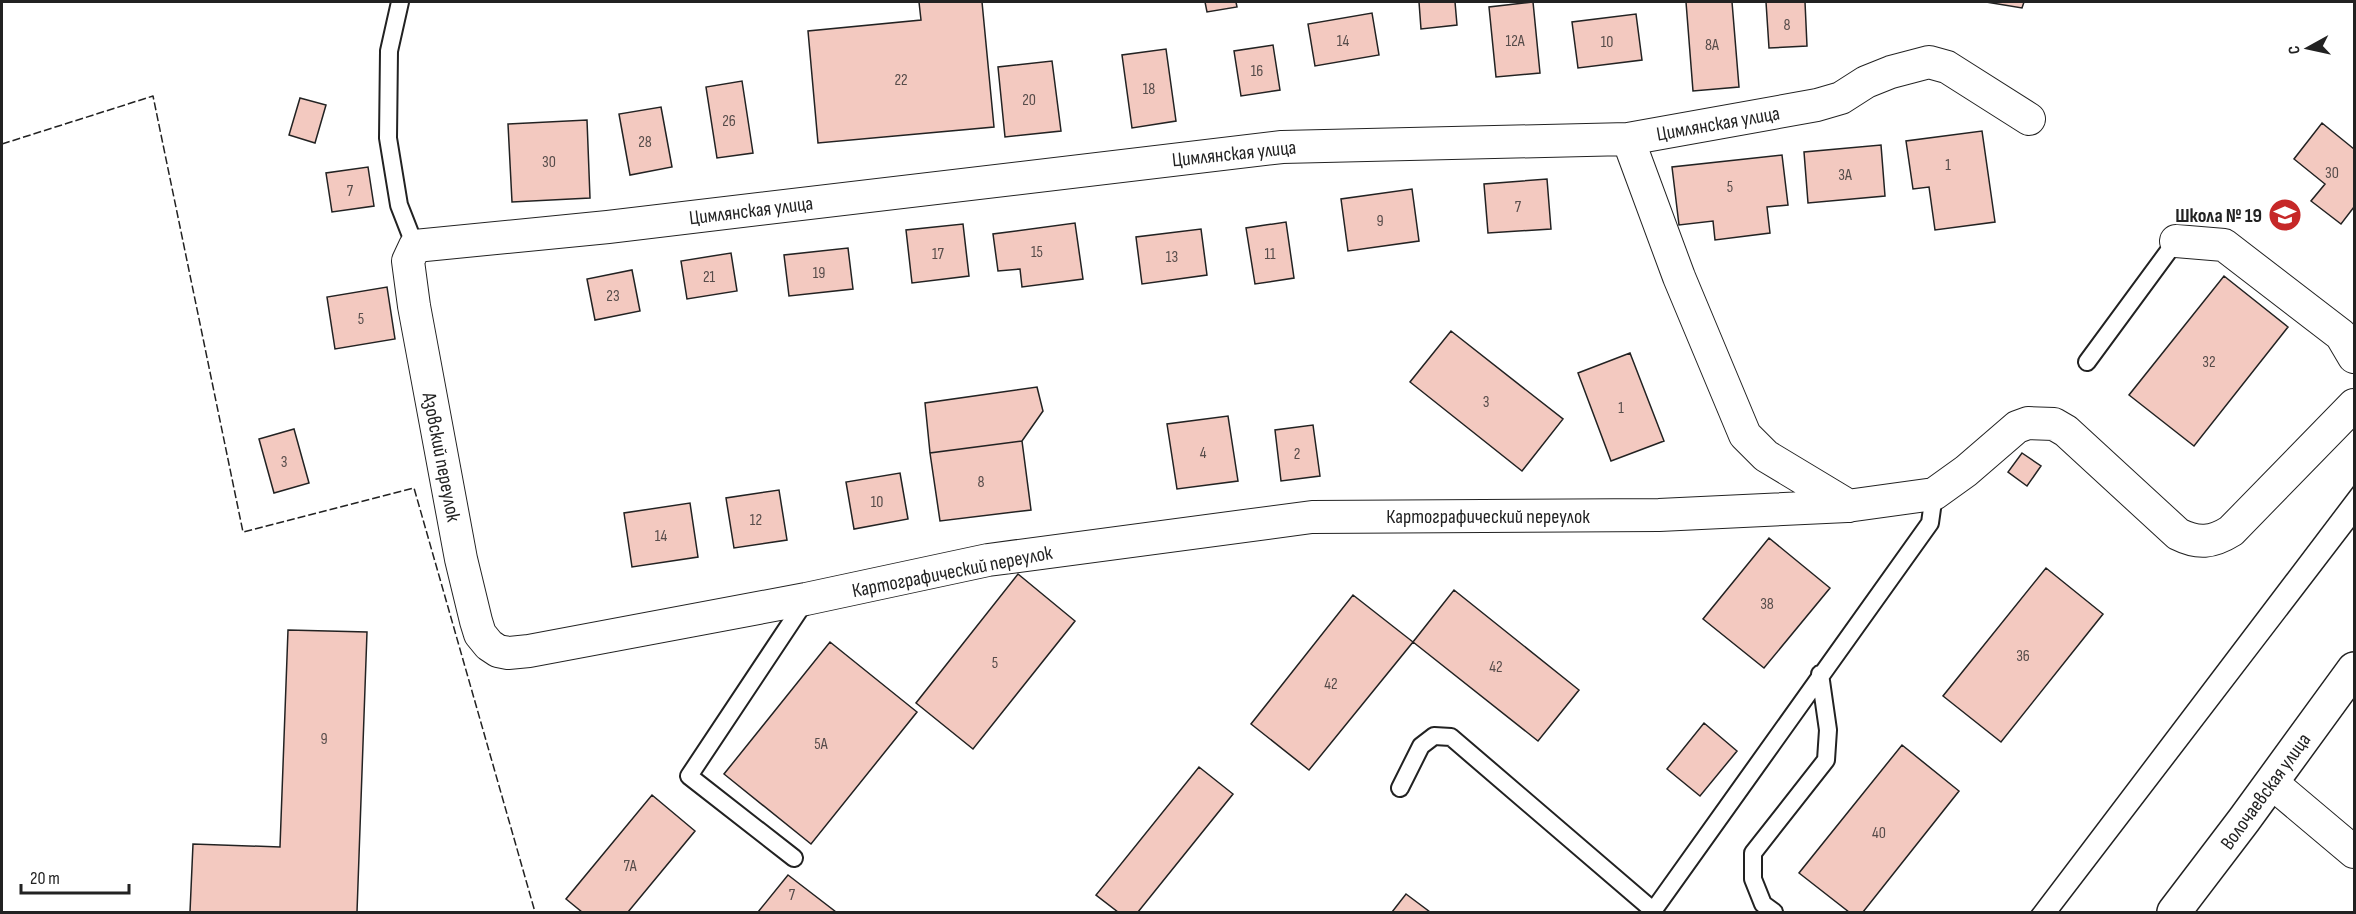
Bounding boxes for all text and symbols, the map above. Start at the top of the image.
house number: 8 [1783,16,1791,35]
north arrow [2278,18,2338,78]
house number: 14 [1337,32,1349,51]
house number: 12А [1505,32,1525,51]
house number: 10 [1601,33,1613,52]
house number: 8А [1705,36,1719,55]
text: С [2285,44,2305,55]
house number: 16 [1251,62,1263,81]
house number: 22 [894,71,908,90]
house number: 18 [1143,80,1155,99]
house number: 20 [1022,91,1036,110]
street label: Цимлянская улица [1655,101,1782,147]
house number: 26 [722,112,736,131]
house number: 28 [638,133,652,152]
street label: Цимлянская улица [1171,136,1297,172]
house number: 30 [542,153,556,172]
house number: 1 [1945,156,1951,175]
house number: 30 [2325,164,2339,183]
house number: 3А [1838,166,1852,185]
house number: 5 [1727,178,1733,197]
house number: 7 [347,182,354,201]
street label: Цимлянская улица [688,191,814,230]
school or university icon: Школа № 19 [2267,197,2303,233]
house number: 7 [1515,198,1522,217]
place label: Школа № 19 [2175,204,2262,228]
house number: 9 [1376,212,1384,231]
house number: 15 [1031,243,1043,262]
house number: 17 [932,245,945,264]
house number: 11 [1264,245,1276,264]
house number: 13 [1166,248,1178,267]
house number: 19 [813,264,825,283]
house number: 21 [703,268,716,287]
house number: 23 [606,287,620,306]
house number: 5 [358,310,364,329]
house number: 32 [2202,353,2216,372]
street label: Азовский переулок [417,389,465,524]
house number: 3 [1483,393,1489,412]
house number: 1 [1618,399,1624,418]
house number: 4 [1200,444,1207,463]
house number: 2 [1294,445,1300,464]
house number: 3 [281,453,287,472]
house number: 8 [977,473,985,492]
house number: 10 [871,493,883,512]
street label: Картографический переулок [1386,505,1590,529]
house number: 12 [750,511,762,530]
house number: 14 [655,527,667,546]
street label: Картографический переулок [850,541,1055,603]
house number: 38 [1760,595,1774,614]
house number: 36 [2016,647,2030,666]
house number: 5 [992,654,998,673]
house number: 42 [1489,658,1503,677]
house number: 42 [1324,675,1338,694]
street label: Волочаевская улица [2216,729,2316,854]
house number: 9 [320,730,328,749]
house number: 5А [814,735,828,754]
house number: 40 [1872,824,1886,843]
scale bar [21,857,129,895]
house number: 7А [624,857,637,876]
text: 20 m [30,868,60,889]
house number: 7 [789,886,796,905]

